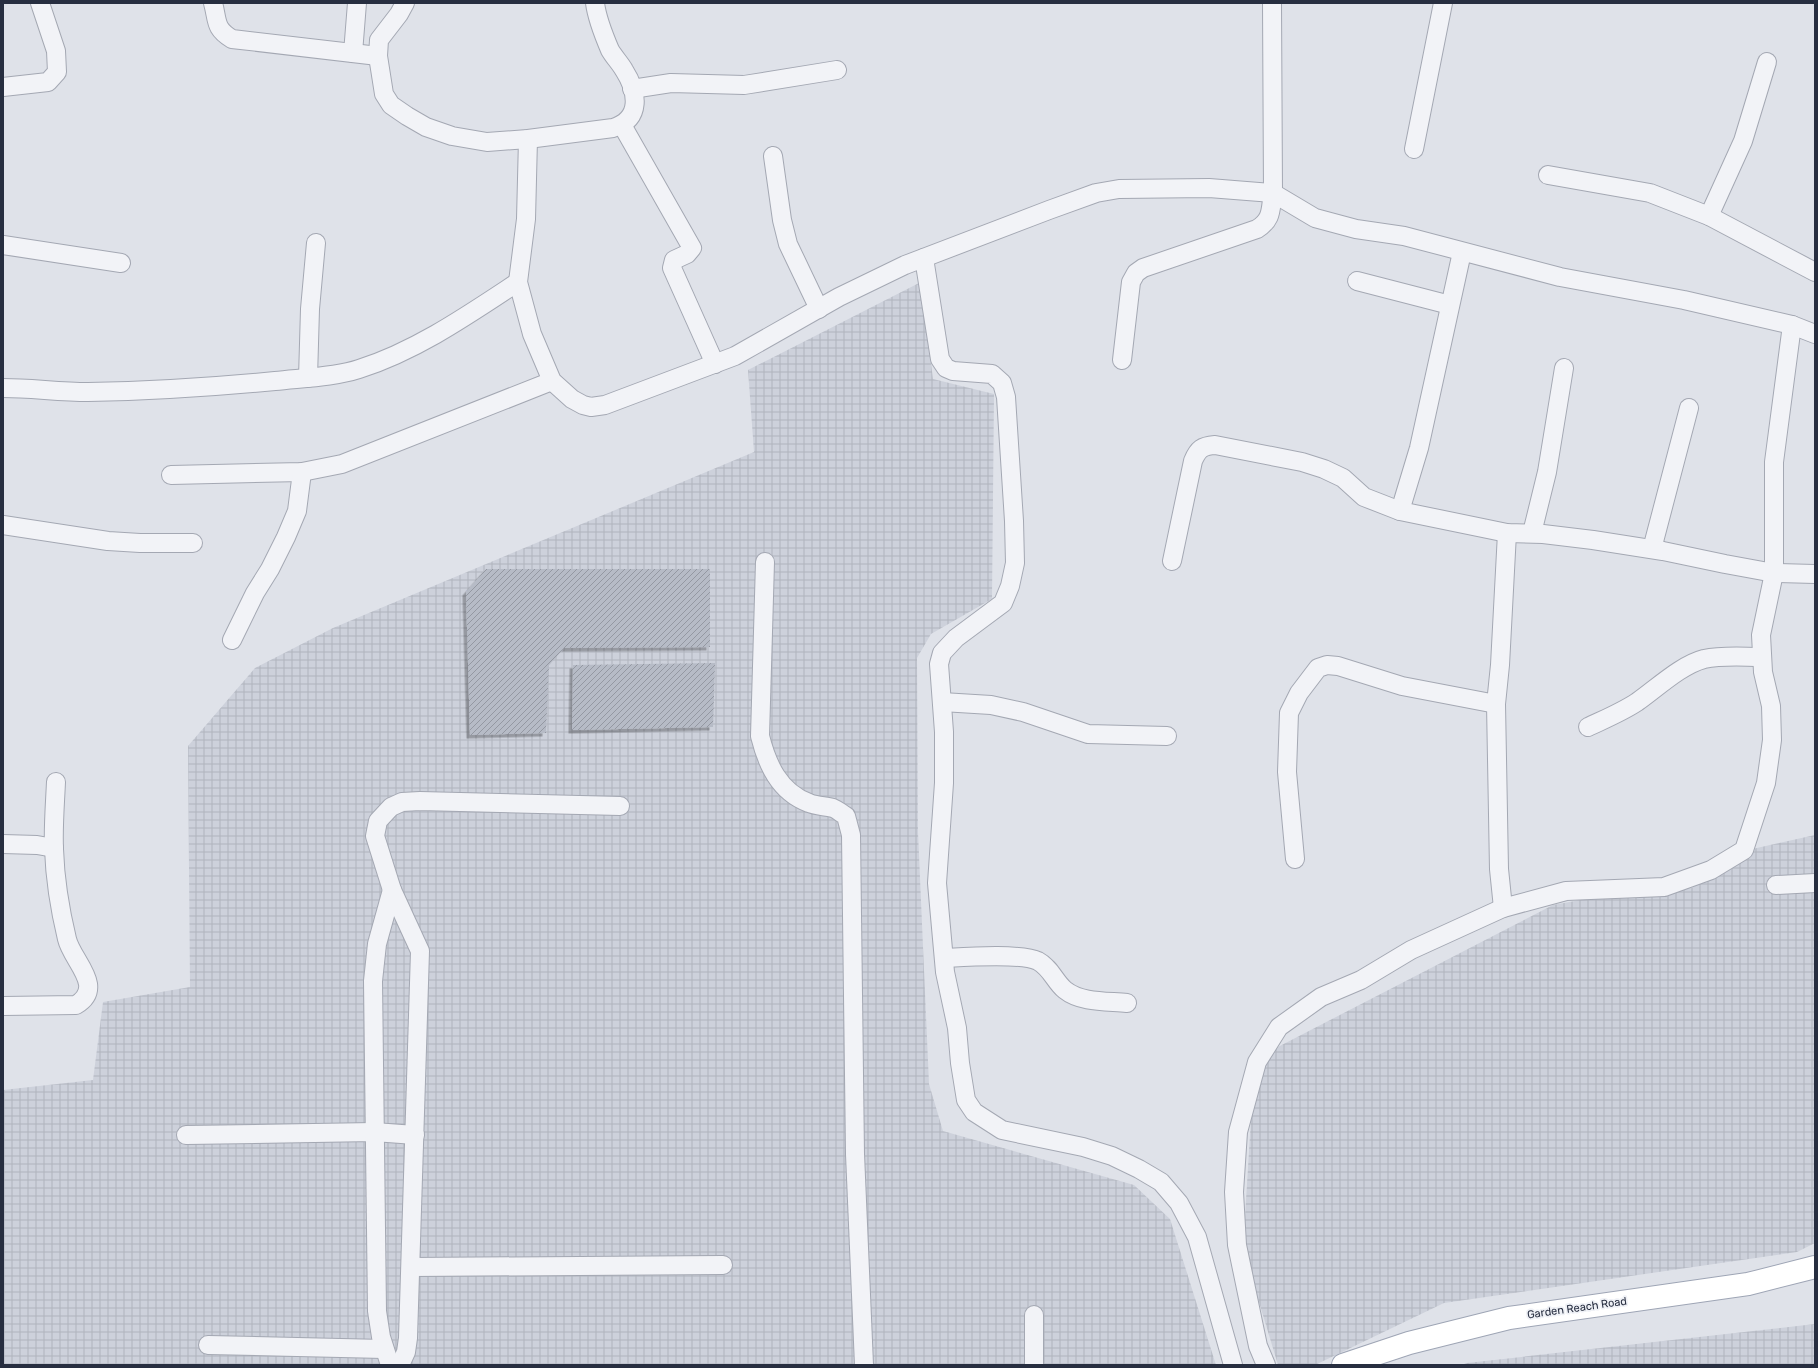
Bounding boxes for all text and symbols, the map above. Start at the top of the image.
street label: Garden Reach Road [1526,1295,1628,1321]

